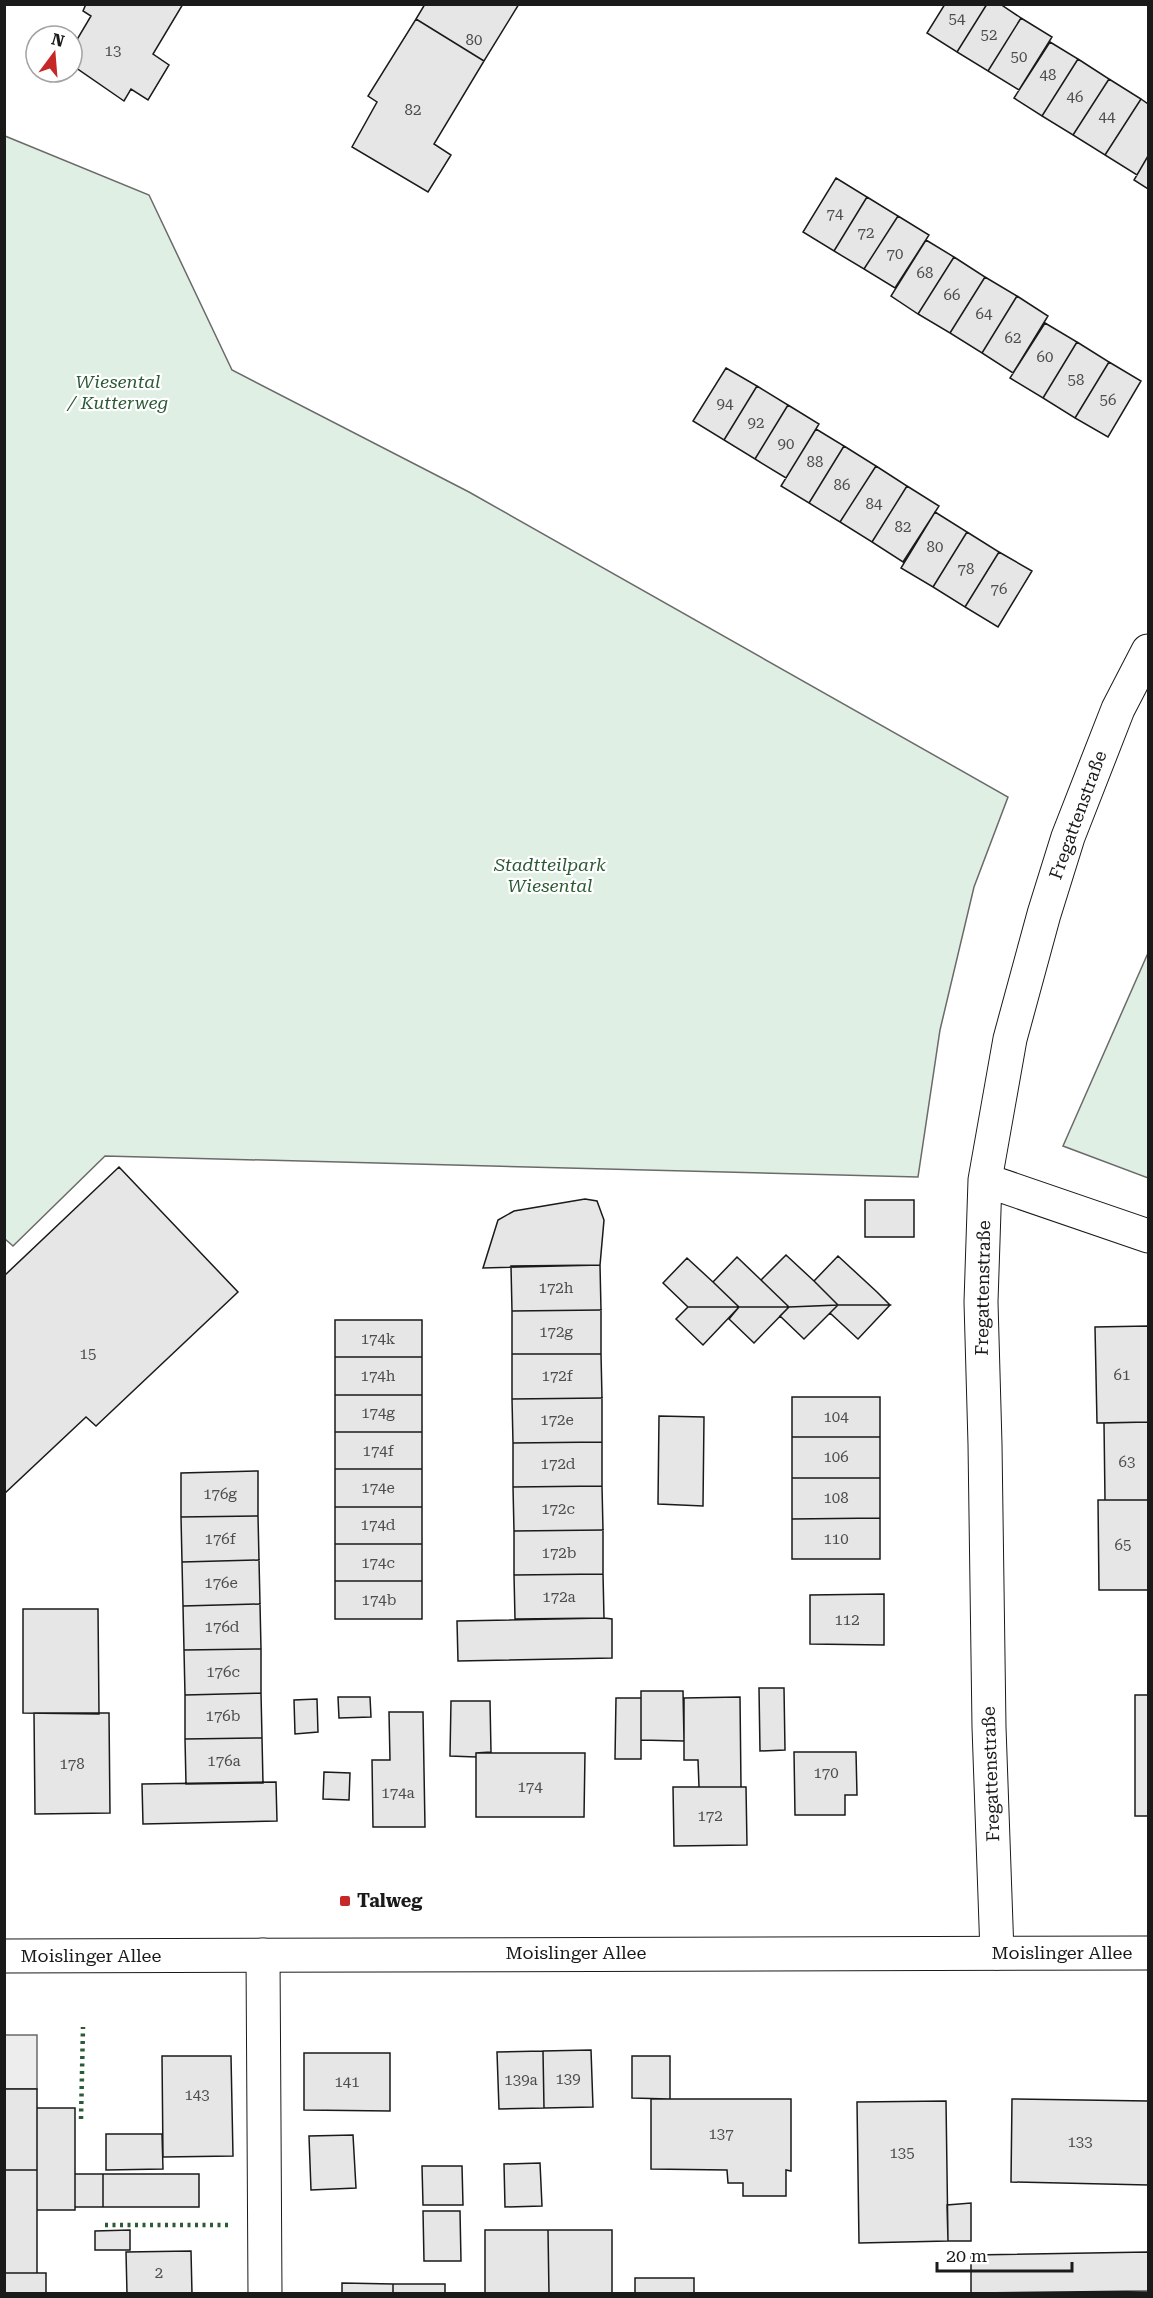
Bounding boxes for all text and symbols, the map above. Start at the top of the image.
house number: 54 [949,10,966,28]
north arrow [24,24,84,84]
house number: 52 [981,26,997,44]
text: N [49,29,67,51]
house number: 80 [466,31,482,49]
house number: 13 [105,42,121,60]
house number: 50 [1011,48,1027,66]
house number: 48 [1040,66,1056,84]
house number: 46 [1067,88,1083,106]
house number: 82 [405,101,421,119]
house number: 44 [1099,108,1116,126]
house number: 74 [827,205,844,223]
house number: 72 [858,224,874,242]
house number: 70 [887,245,903,263]
house number: 68 [917,264,933,282]
house number: 66 [944,286,960,304]
house number: 64 [976,305,993,323]
house number: 62 [1005,329,1021,347]
house number: 60 [1037,348,1053,366]
park label: Wiesental / Kutterweg [66,371,168,413]
house number: 58 [1068,371,1084,389]
house number: 56 [1100,391,1116,409]
house number: 94 [717,395,734,413]
house number: 92 [748,414,764,432]
house number: 90 [778,435,794,453]
house number: 88 [807,453,823,471]
house number: 86 [834,476,850,494]
house number: 84 [866,495,883,513]
house number: 82 [895,518,911,536]
house number: 80 [927,538,943,556]
house number: 78 [958,560,974,578]
house number: 76 [991,580,1007,598]
street label: Fregattenstraße [1045,747,1111,882]
park label: Stadtteilpark Wiesental [493,854,606,896]
street label: Fregattenstraße [971,1220,994,1356]
house number: 172h [539,1279,574,1297]
house number: 172g [539,1323,573,1341]
house number: 174k [361,1330,396,1348]
house number: 15 [80,1345,96,1363]
house number: 61 [1114,1366,1130,1384]
house number: 174h [361,1367,396,1385]
house number: 172f [542,1367,574,1385]
house number: 174g [361,1404,395,1422]
house number: 104 [823,1408,849,1426]
house number: 172e [540,1411,574,1429]
house number: 174f [363,1442,395,1460]
house number: 106 [823,1448,849,1466]
house number: 63 [1119,1453,1135,1471]
house number: 172d [541,1455,576,1473]
house number: 174e [361,1479,395,1497]
house number: 176g [203,1485,237,1503]
house number: 108 [823,1489,849,1507]
house number: 172c [541,1500,575,1518]
house number: 174d [361,1516,396,1534]
house number: 176f [205,1530,237,1548]
house number: 110 [823,1530,849,1548]
house number: 65 [1115,1536,1131,1554]
house number: 172b [542,1544,576,1562]
house number: 174c [361,1554,395,1572]
house number: 176e [204,1574,238,1592]
house number: 172a [542,1588,576,1606]
house number: 174b [362,1591,396,1609]
house number: 112 [834,1611,860,1629]
house number: 176d [205,1618,240,1636]
house number: 176c [206,1663,240,1681]
street label: Fregattenstraße [978,1706,1003,1842]
house number: 176b [206,1707,240,1725]
house number: 176a [207,1752,241,1770]
house number: 178 [59,1755,85,1773]
house number: 170 [813,1764,839,1782]
house number: 174 [517,1778,543,1796]
house number: 174a [381,1784,415,1802]
house number: 172 [697,1807,723,1825]
place label: Talweg [357,1890,423,1911]
marker: Talweg [338,1894,352,1908]
street label: Moislinger Allee [506,1942,646,1963]
street label: Moislinger Allee [992,1942,1132,1963]
street label: Moislinger Allee [21,1945,161,1966]
house number: 139 [555,2070,581,2088]
house number: 139a [504,2071,538,2089]
house number: 141 [334,2073,360,2091]
house number: 143 [184,2086,210,2104]
house number: 137 [708,2125,734,2143]
house number: 133 [1067,2133,1093,2151]
house number: 135 [889,2144,915,2162]
scale bar [937,2235,1072,2273]
text: 20 m [946,2245,987,2266]
house number: 2 [155,2264,163,2282]

